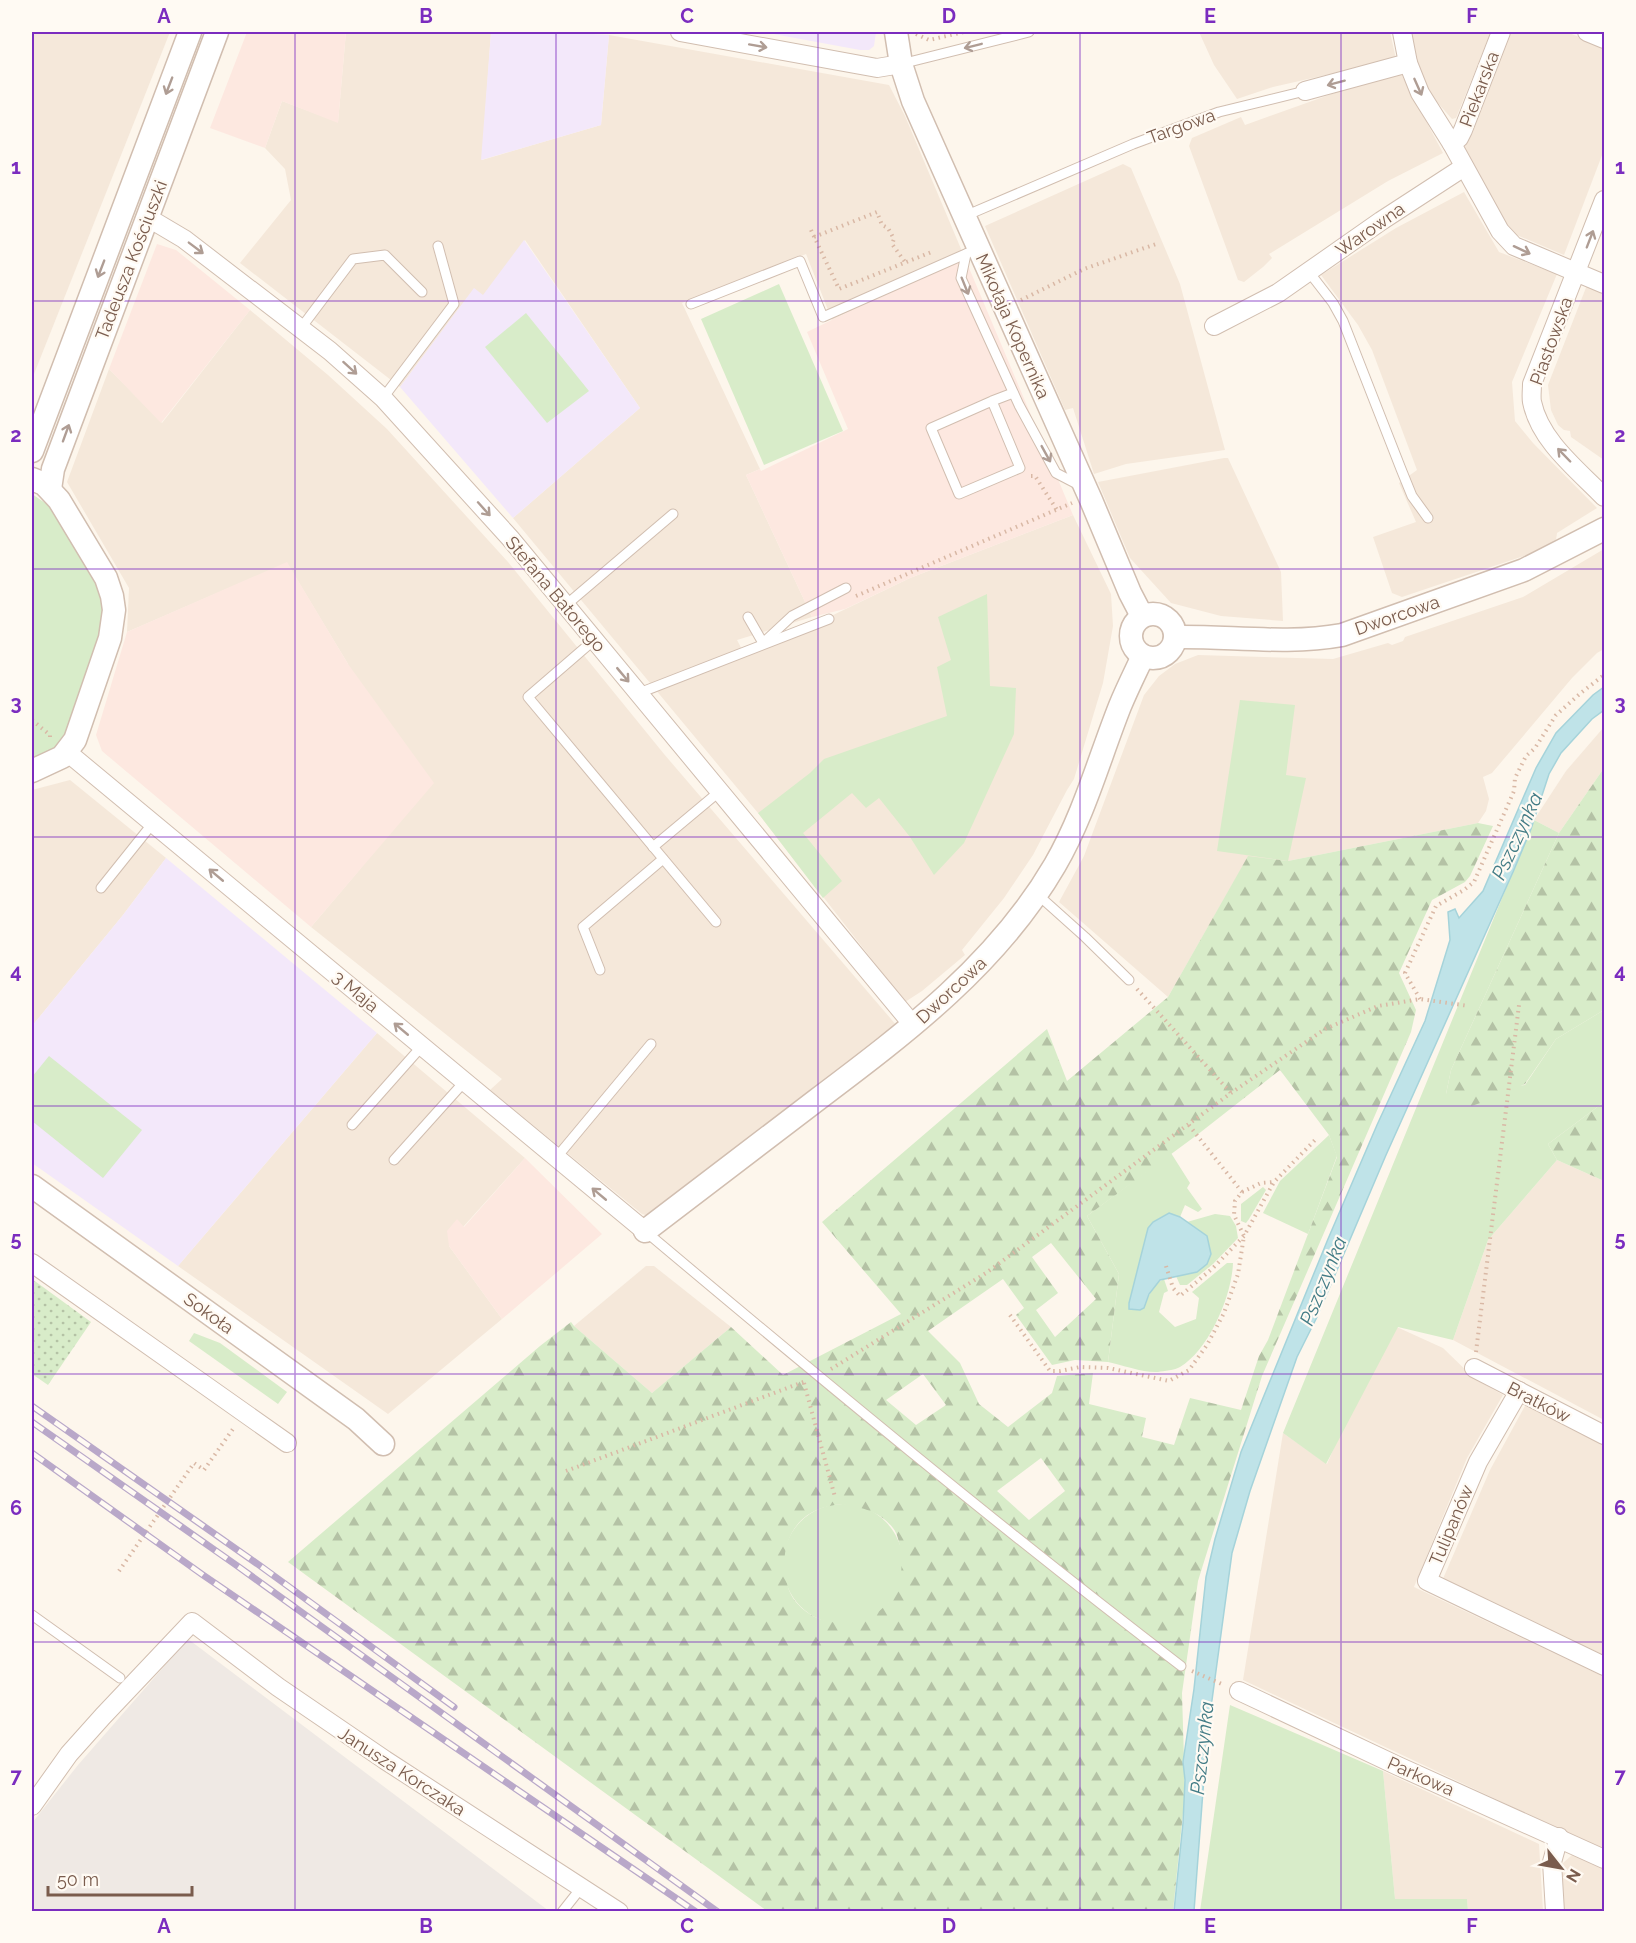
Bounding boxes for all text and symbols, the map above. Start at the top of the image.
text: A [157,4,171,28]
text: B [419,4,433,28]
text: C [680,4,694,28]
text: D [942,4,956,28]
text: E [1204,4,1216,28]
text: F [1466,4,1478,28]
one-way arrow [963,40,982,52]
one-way arrow [748,41,768,52]
street label: Piekarska [1455,48,1503,130]
one-way arrow [163,76,174,95]
one-way arrow [1327,77,1346,89]
one-way arrow [1413,78,1424,96]
street label: Targowa [1144,104,1218,148]
text: 1 [11,155,21,179]
text: 1 [1615,155,1625,179]
street label: Tadeusza Kościuszki [91,177,171,343]
street label: Warowna [1332,198,1408,260]
one-way arrow [1585,230,1596,249]
one-way arrow [188,242,204,255]
one-way arrow [1513,244,1531,256]
street label: Mikołaja Kopernika [972,250,1054,402]
one-way arrow [94,259,105,278]
one-way arrow [960,277,971,295]
street label: Piastowska [1525,294,1577,388]
one-way arrow [342,361,357,375]
text: 2 [10,423,22,447]
text: 2 [1614,423,1626,447]
one-way arrow [61,424,72,443]
one-way arrow [1040,445,1052,462]
one-way arrow [1556,448,1571,463]
one-way arrow [477,502,491,517]
street label: Stefana Batorego [502,532,611,656]
street label: Dworcowa [1352,591,1442,639]
one-way arrow [617,667,630,683]
text: 3 [10,691,22,715]
text: 3 [1614,691,1626,715]
water label: Pszczynka [1486,788,1548,884]
one-way arrow [208,869,224,882]
street label: Dworcowa [912,952,990,1028]
text: 4 [10,959,22,983]
text: 4 [1614,959,1626,983]
street label: 3 Maja [329,966,383,1016]
one-way arrow [394,1022,409,1036]
one-way arrow [592,1187,607,1201]
text: 5 [10,1227,22,1251]
text: 5 [1614,1227,1626,1251]
water label: Pszczynka [1294,1233,1352,1329]
street label: Sokoła [180,1288,238,1338]
street label: Bratków [1504,1377,1574,1427]
street label: Tulipanów [1425,1481,1477,1568]
text: 6 [10,1496,22,1520]
text: 6 [1614,1496,1626,1520]
water label: Pszczynka [1185,1700,1219,1796]
street label: Janusza Korczaka [335,1722,469,1820]
street label: Parkowa [1384,1752,1458,1800]
text: 7 [10,1764,22,1788]
text: 7 [1614,1764,1626,1788]
north arrow [1531,1838,1591,1898]
scale bar [48,1859,192,1897]
text: N [1562,1865,1585,1886]
text: 50 m [57,1869,99,1890]
text: A [157,1914,171,1938]
text: B [419,1914,433,1938]
text: C [680,1914,694,1938]
text: D [942,1914,956,1938]
text: E [1204,1914,1216,1938]
text: F [1466,1914,1478,1938]

